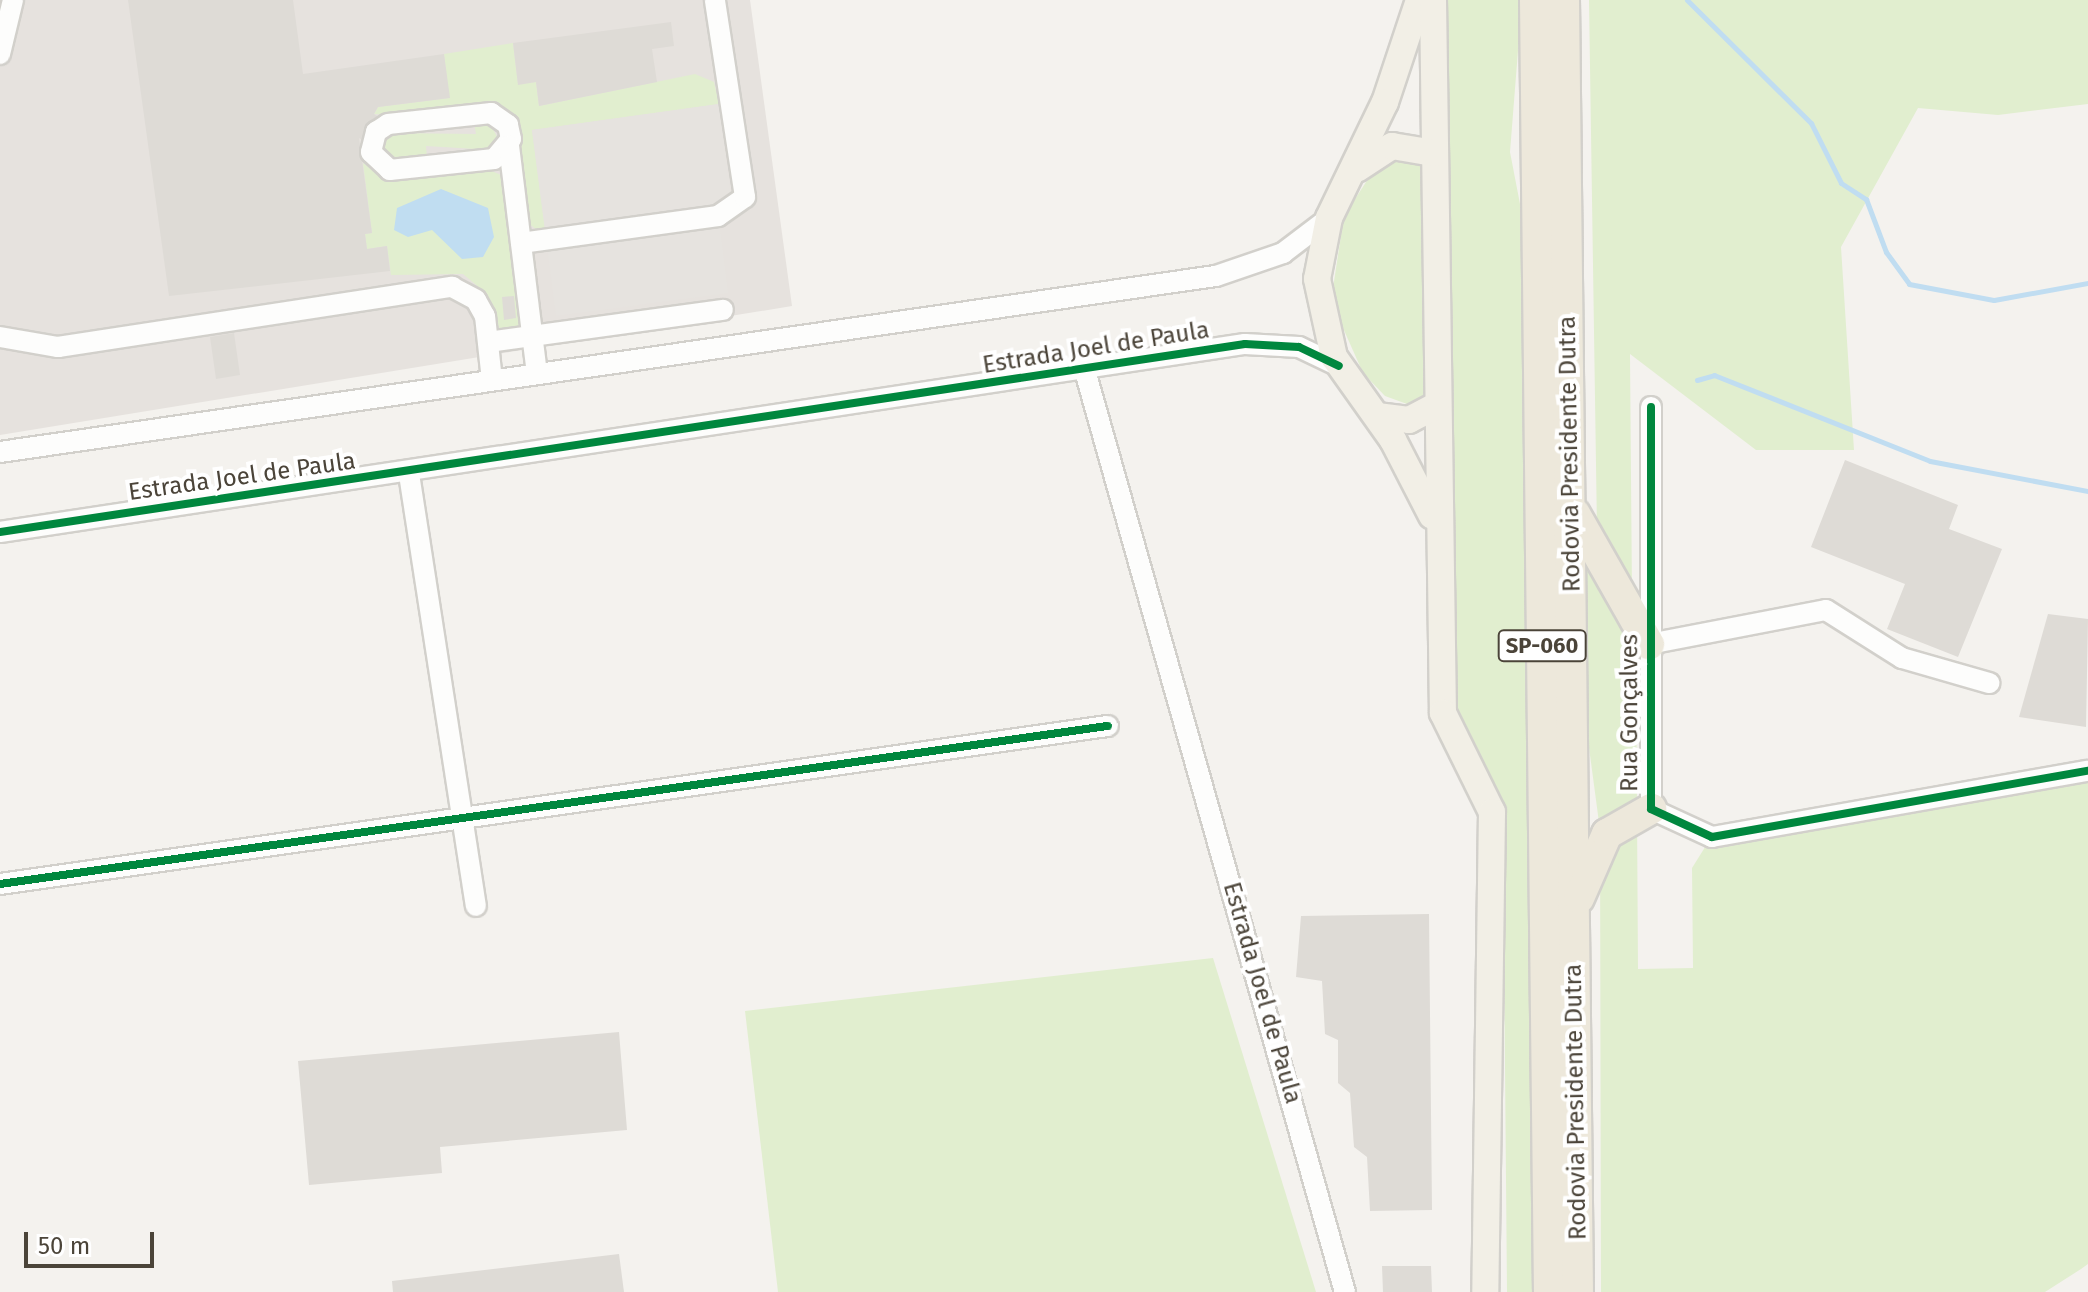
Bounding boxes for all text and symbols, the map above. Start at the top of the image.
street label: Estrada Joel de Paula [981,316,1211,380]
street label: Rodovia Presidente Dutra [1553,316,1587,592]
street label: Estrada Joel de Paula [127,447,357,507]
road number: SP-060 [1496,628,1588,664]
street label: Rua Gonçalves [1616,634,1644,792]
street label: Estrada Joel de Paula [1217,879,1307,1107]
street label: Rodovia Presidente Dutra [1559,964,1593,1240]
scale bar [28,1216,158,1266]
text: 50 m [38,1232,90,1260]

